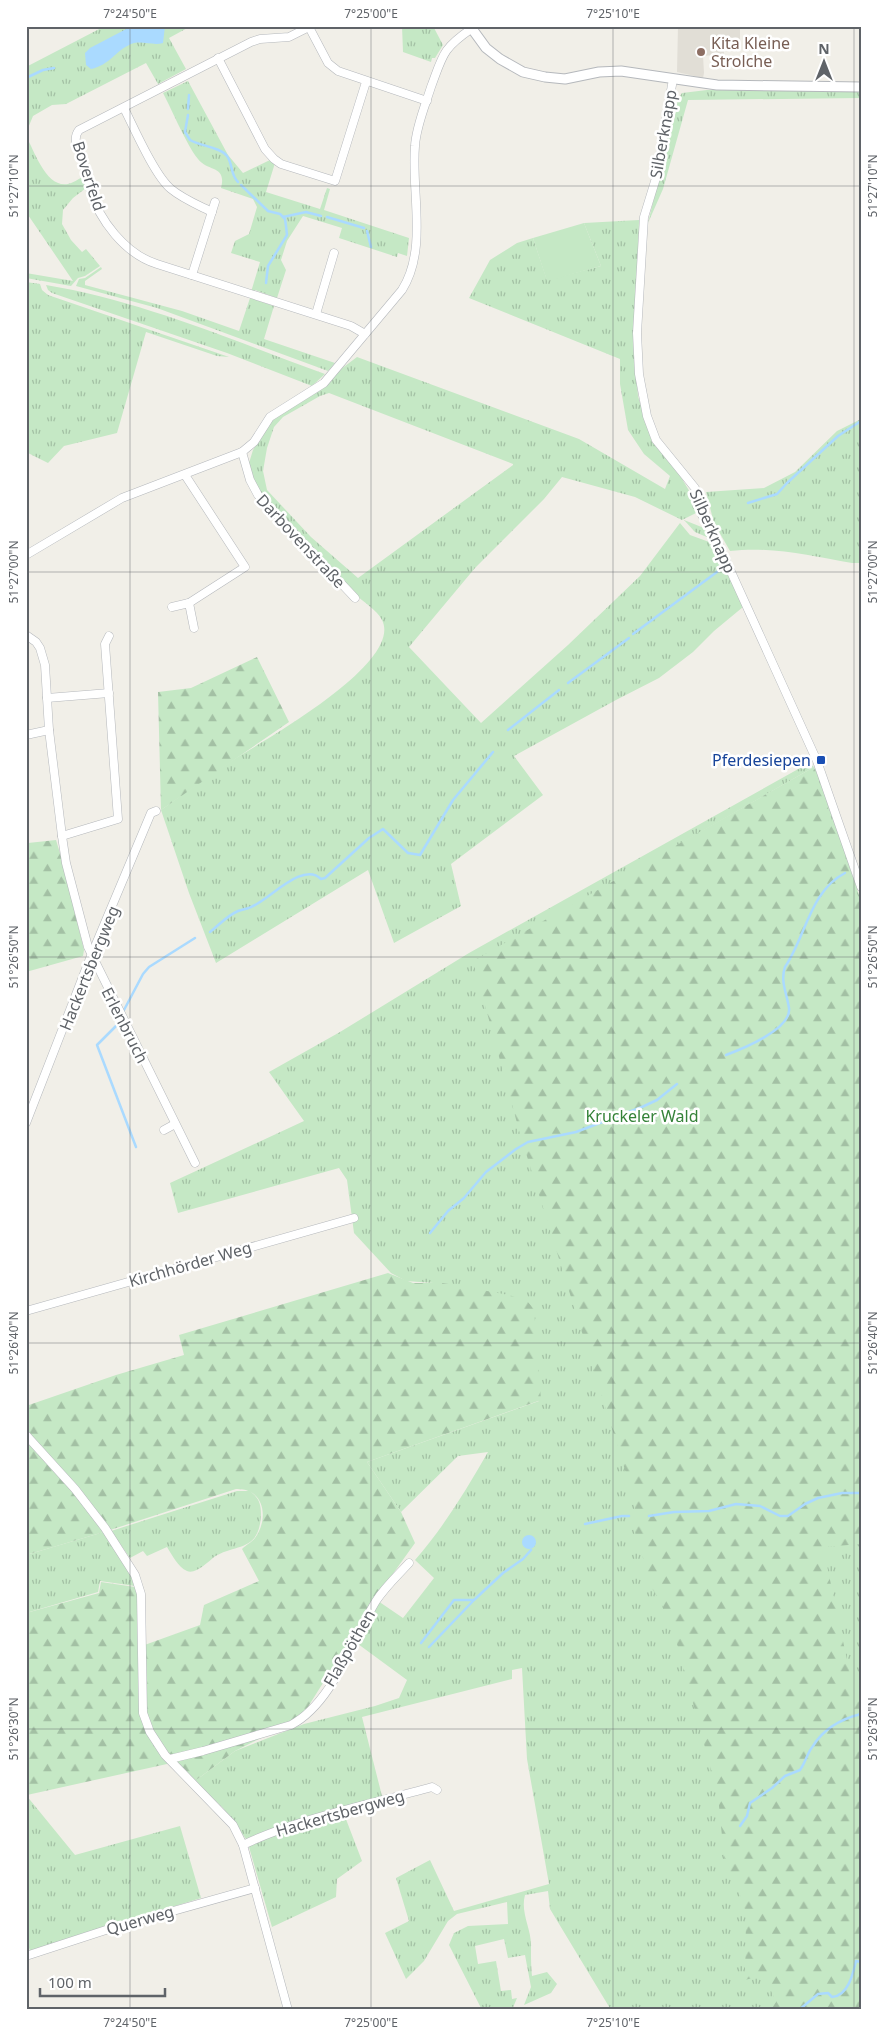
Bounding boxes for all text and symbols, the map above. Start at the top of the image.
text: 7°24'50"E [103,5,157,22]
text: 7°25'00"E [344,5,398,22]
text: 7°25'10"E [586,5,640,22]
place label: Kita Kleine Strolche [711,32,790,72]
north arrow [800,38,850,88]
text: N [818,39,830,58]
marker: Kita Kleine Strolche [695,46,707,58]
street label: Silberknapp [644,88,682,180]
street label: Boverfeld [67,138,111,214]
text: 51°27'10"N [5,154,22,218]
text: 51°27'10"N [864,154,881,218]
street label: Silberknapp [685,486,741,576]
street label: Darbovenstraße [252,489,350,593]
text: 51°27'00"N [5,540,22,604]
text: 51°27'00"N [864,540,881,604]
place label: Pferdesiepen [712,749,811,771]
marker: Pferdesiepen [815,754,827,766]
street label: Hackertsbergweg [54,902,124,1034]
text: 51°26'50"N [5,925,22,989]
text: 51°26'50"N [864,925,881,989]
street label: Erlenbruch [96,983,154,1067]
park label: Kruckeler Wald [585,1105,699,1127]
street label: Kirchhörder Weg [126,1236,254,1292]
text: 51°26'40"N [5,1311,22,1375]
text: 51°26'40"N [864,1311,881,1375]
street label: Flaßpöthen [318,1605,380,1691]
text: 51°26'30"N [5,1697,22,1761]
text: 51°26'30"N [864,1697,881,1761]
street label: Hackertsbergweg [273,1784,407,1842]
street label: Querweg [104,1900,176,1940]
scale bar [40,1966,165,1998]
text: 100 m [48,1972,92,1992]
text: 7°24'50"E [103,2014,157,2031]
text: 7°25'00"E [344,2014,398,2031]
text: 7°25'10"E [586,2014,640,2031]

